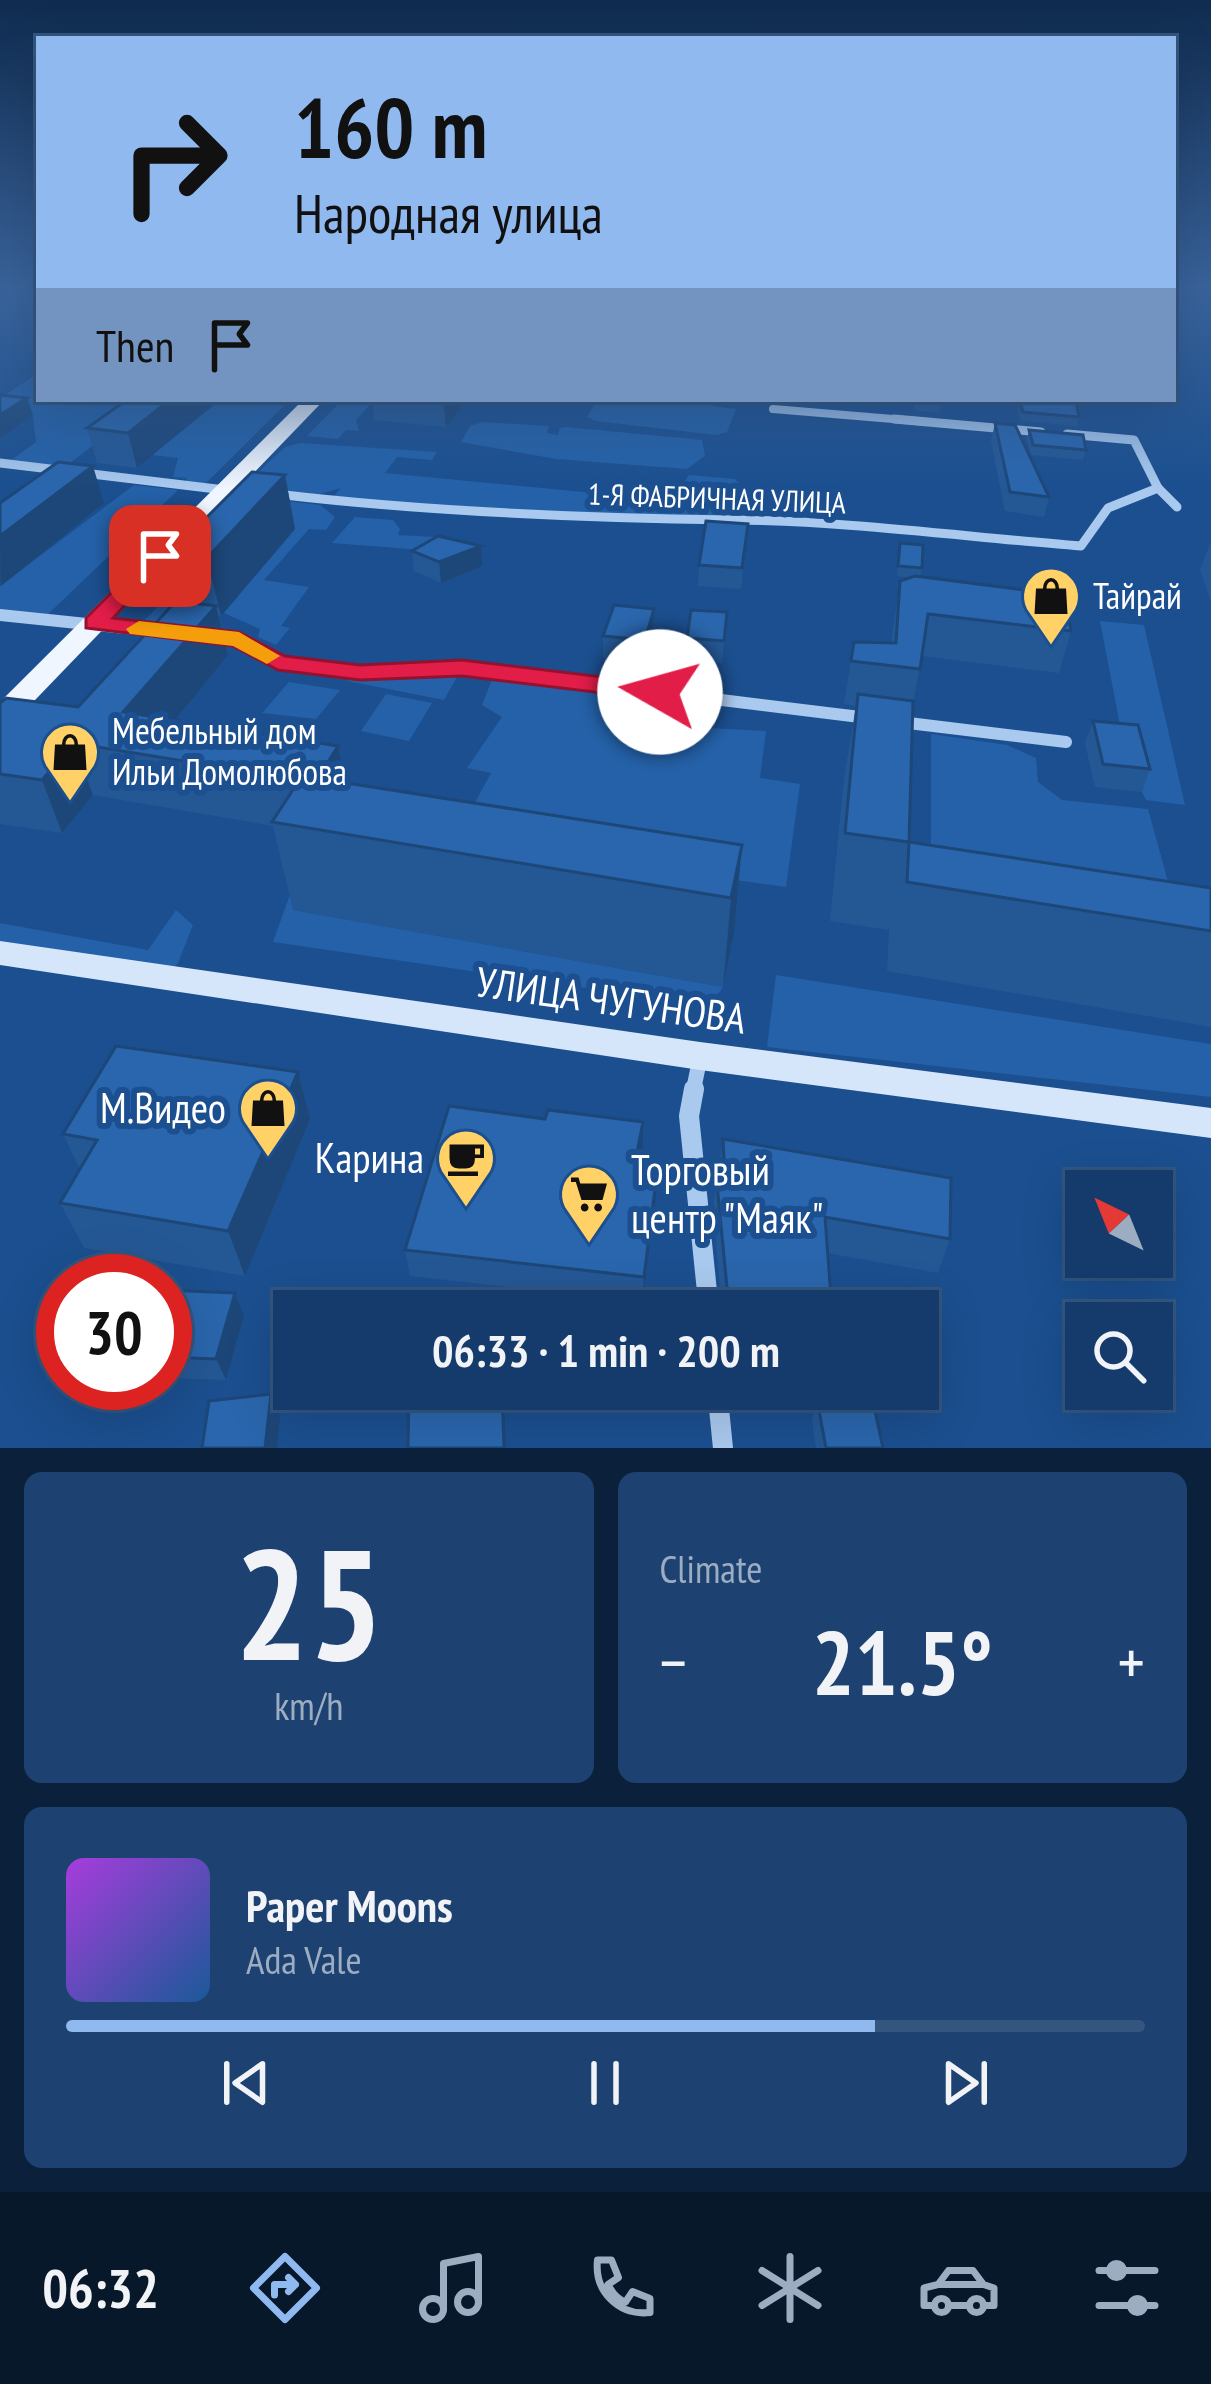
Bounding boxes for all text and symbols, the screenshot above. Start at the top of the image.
text: 160 m [294,72,487,181]
icon: right [96,84,252,240]
text: Народная улица [294,178,603,248]
icon: arrive [198,312,264,378]
text: Then [96,316,174,374]
street label: 1-Я ФАБРИЧНАЯ УЛИЦА [588,474,847,522]
pin [109,505,211,607]
icon: arrive [127,523,193,589]
shop icon: Тайрай [1020,565,1082,647]
place label: Тайрай [1093,572,1182,619]
position arrow [597,629,723,755]
place label: Мебельный дом Ильи Домолюбова [112,707,347,795]
shop icon: Мебельный дом Ильи Домолюбова [39,721,101,803]
street label: УЛИЦА ЧУГУНОВА [473,953,749,1046]
shop icon: М.Видео [237,1077,299,1159]
place label: М.Видео [100,1080,226,1135]
cafe icon: Карина [435,1127,497,1209]
place label: Карина [315,1130,424,1185]
place label: Торговый центр "Маяк" [631,1142,823,1245]
supermarket icon: Торговый центр "Маяк" [558,1163,620,1245]
north arrow [1065,1170,1173,1278]
map controls [1065,1170,1173,1410]
speed limit sign: 30 [36,1254,192,1410]
button: search [1065,1302,1173,1410]
text: 06:33 · 1 min · 200 m [432,1321,780,1379]
text: 25 [234,1501,383,1703]
text: Climate [660,1543,762,1594]
text: 21.5° [812,1603,993,1720]
text: − [660,1619,687,1704]
text: + [1118,1619,1145,1704]
text: km/h [274,1680,343,1731]
text: Paper Moons [246,1876,453,1934]
text: Ada Vale [246,1934,362,1985]
icon: previous [213,2050,279,2116]
icon: pause [572,2050,638,2116]
icon: next [932,2050,998,2116]
icon: directions [243,2246,327,2330]
icon: music [412,2246,496,2330]
icon: phone [580,2246,664,2330]
icon: climate [748,2246,832,2330]
icon: car [917,2246,1001,2330]
icon: filters [1085,2246,1169,2330]
text: 06:32 [42,2253,159,2323]

